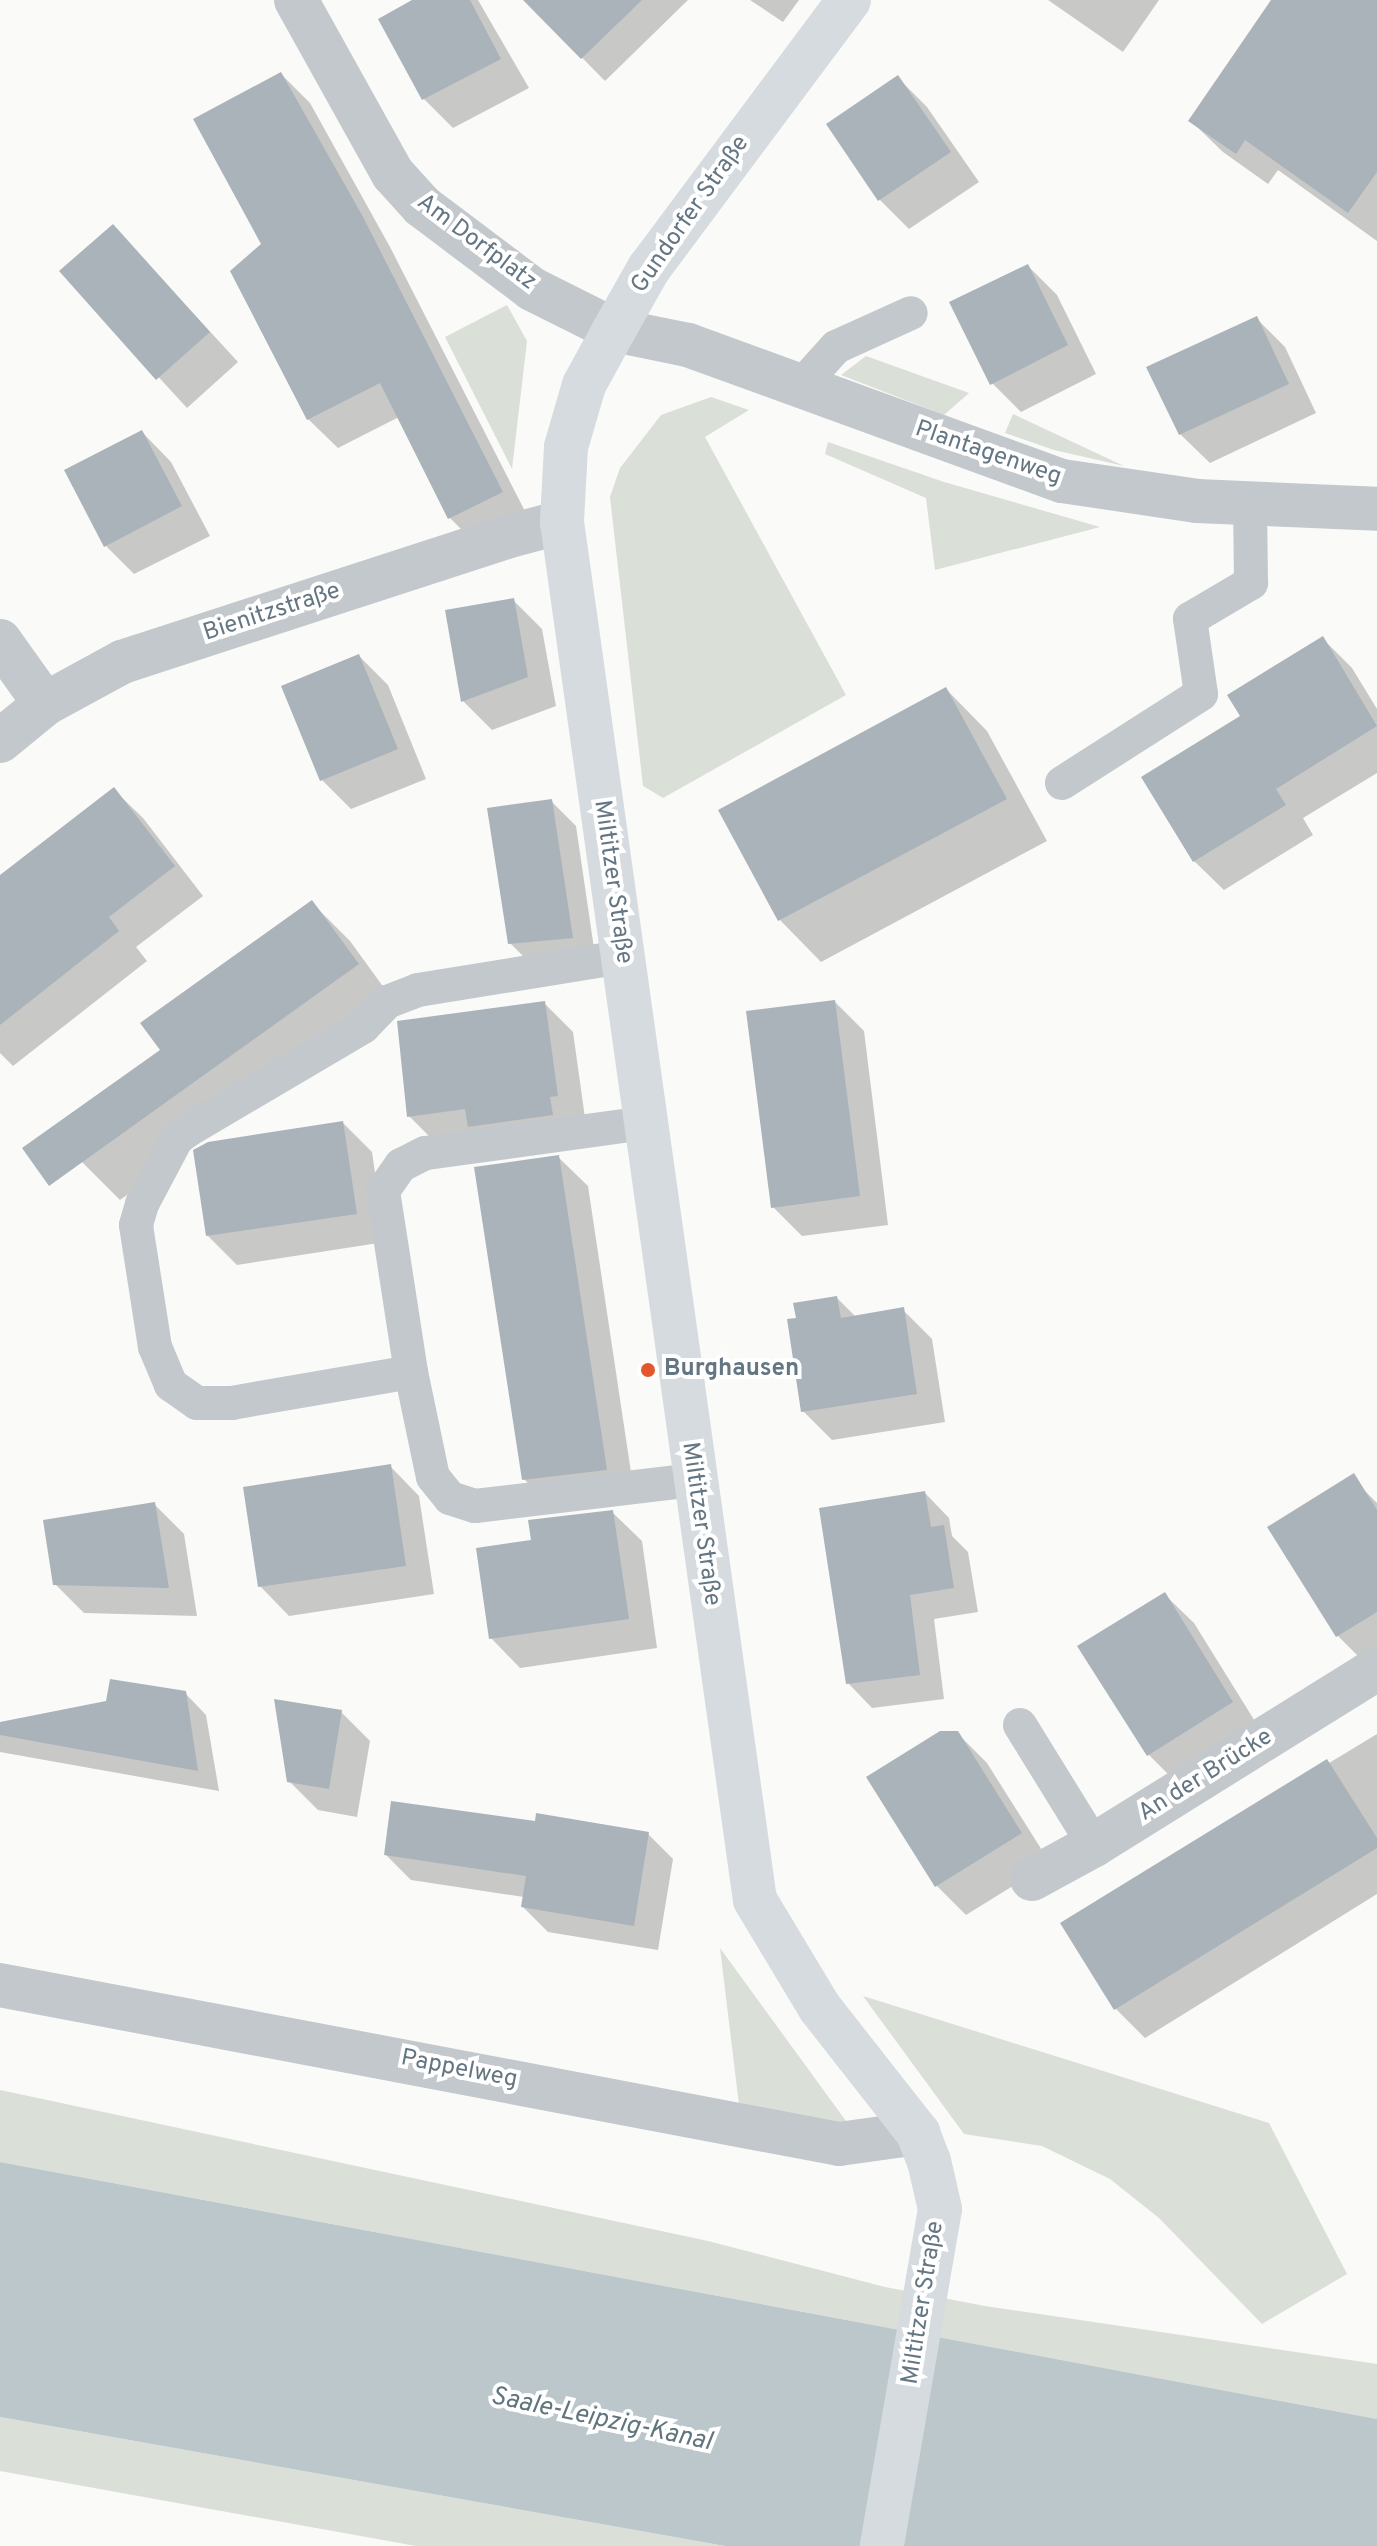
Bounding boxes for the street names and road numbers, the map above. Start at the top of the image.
street label: Gundorfer Straße [626,131,756,299]
street label: Am Dorfplatz [411,189,541,297]
street label: Plantagenweg [911,415,1065,493]
street label: Bienitzstraße [200,577,344,649]
street label: Miltitzer Straße [586,798,638,966]
street label: Miltitzer Straße [674,1440,726,1608]
street label: An der Brücke [1134,1723,1278,1829]
street label: Pappelweg [398,2045,520,2095]
street label: Miltitzer Straße [897,2219,951,2387]

